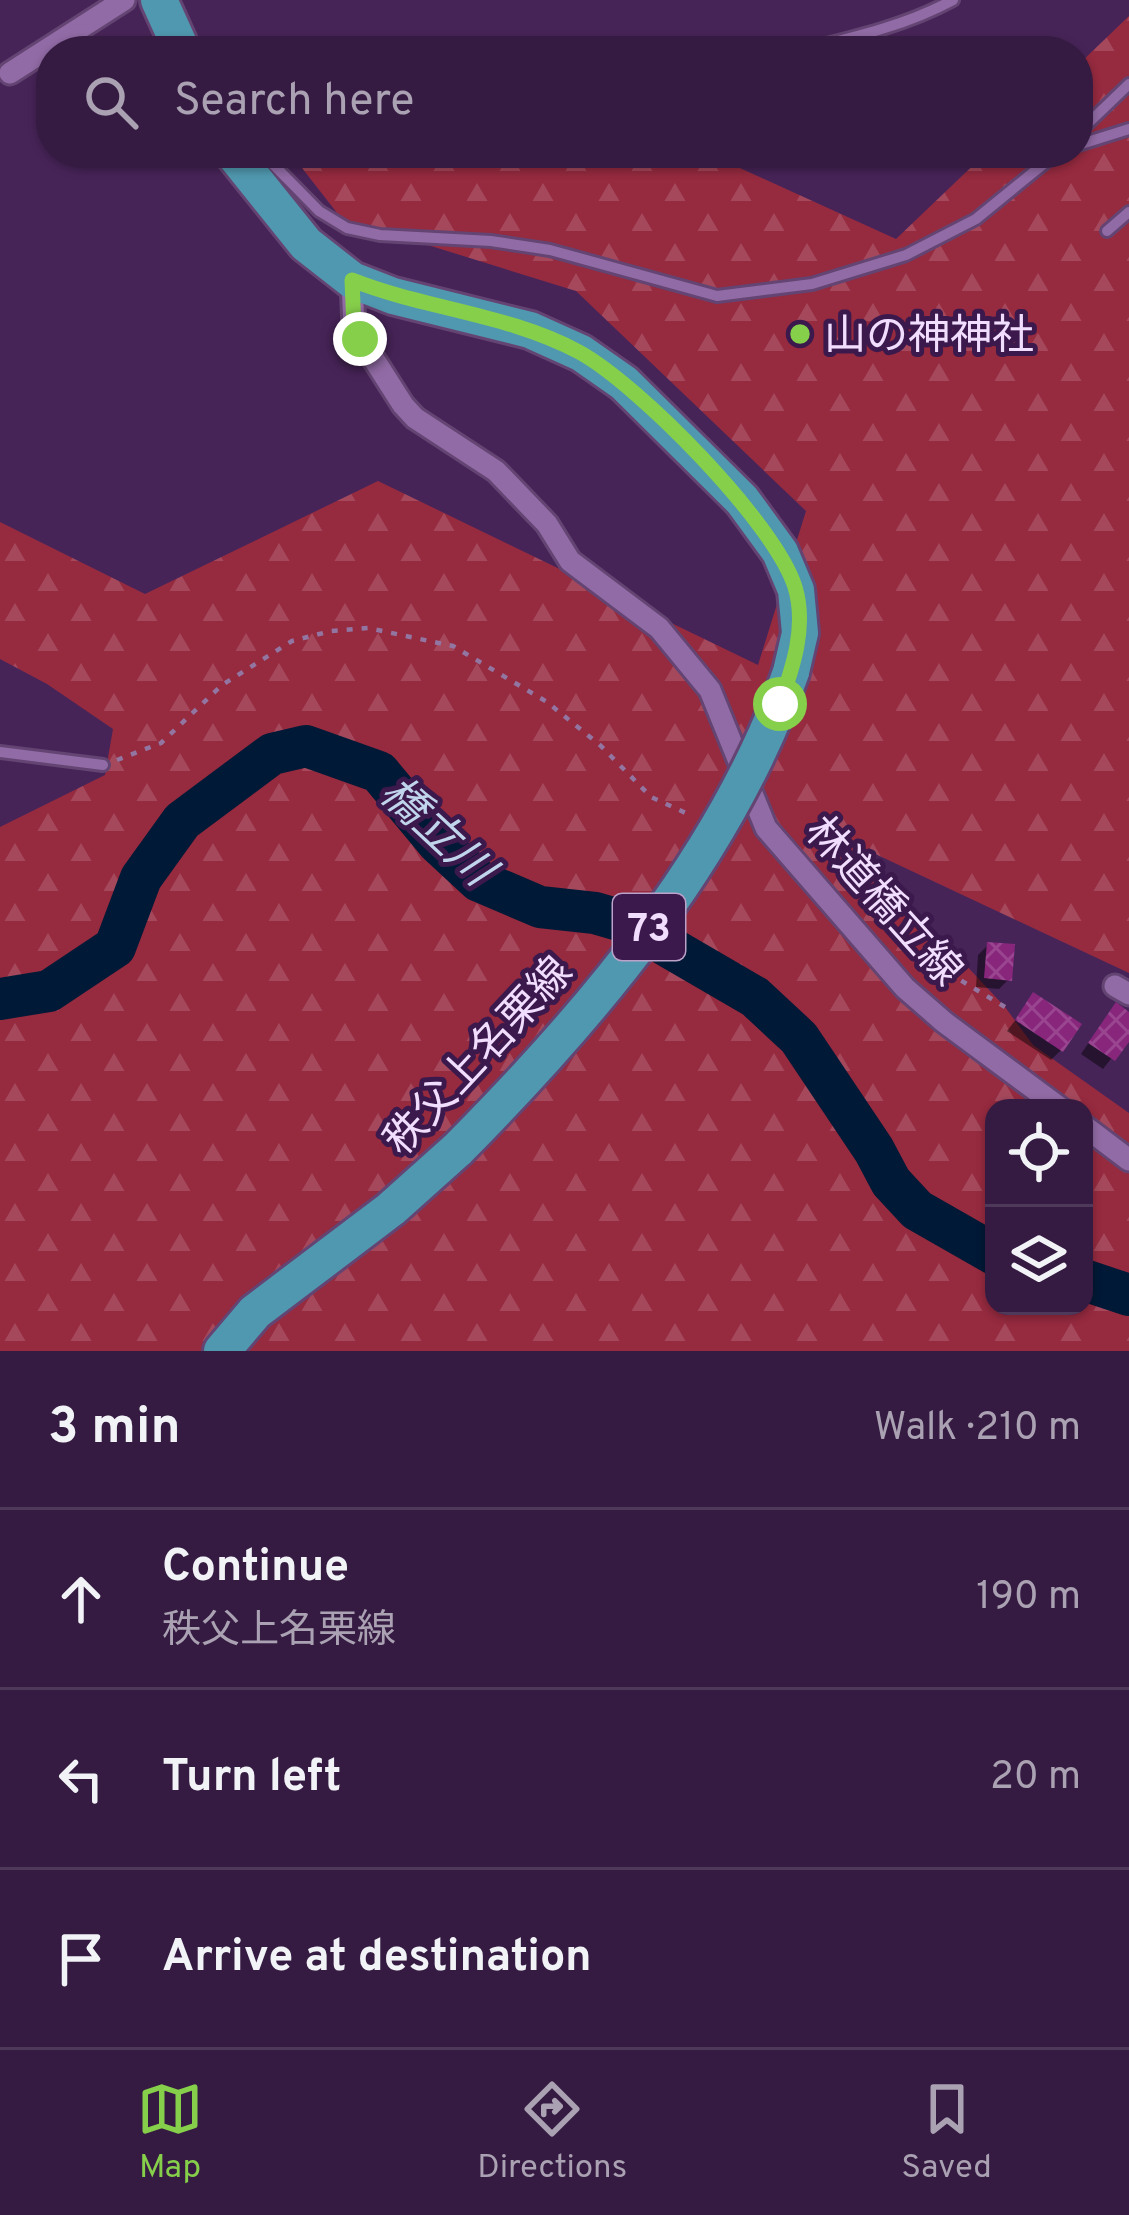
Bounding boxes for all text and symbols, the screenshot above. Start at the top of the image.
search box [36,36,1093,168]
icon: search [78,69,144,135]
text: Search here [174,74,414,131]
route end [333,312,387,366]
place label: 山の神神社 [824,312,1034,365]
marker: 山の神神社 [787,321,813,347]
route start [753,677,807,731]
water label: 橋立川 [366,766,507,903]
street label: 林道橋立線 [792,807,972,999]
road number: 73 [613,894,685,960]
street label: 秩父上名栗線 [375,948,586,1168]
map controls [985,1099,1093,1315]
button: locate [985,1099,1093,1207]
button: layers [985,1207,1093,1315]
text: 3 min [48,1397,181,1462]
text: Walk · 210 m [874,1405,1081,1454]
text: Continue [162,1540,349,1597]
icon: ahead [48,1566,114,1632]
text: 190 m [976,1574,1081,1623]
text: 秩父上名栗線 [162,1608,396,1657]
icon: left [48,1746,114,1812]
text: Turn left [162,1750,341,1807]
text: 20 m [990,1754,1081,1803]
icon: arrive [48,1926,114,1992]
text: Arrive at destination [162,1930,592,1987]
tab: Map [137,2076,203,2190]
tab: Directions [477,2076,627,2190]
tab: Saved [901,2076,992,2190]

